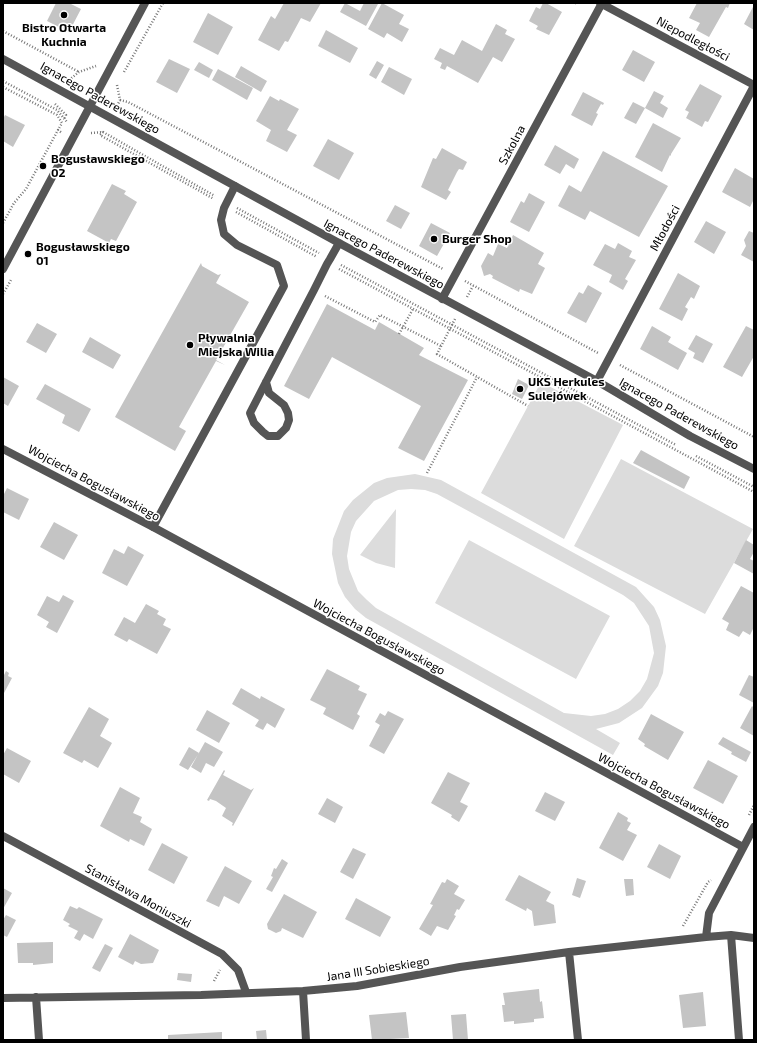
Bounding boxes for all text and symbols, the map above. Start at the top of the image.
marker: Bistro Otwarta Kuchnia [59,10,69,20]
street label: Niepodległości [654,14,732,64]
place label: Bistro Otwarta Kuchnia [22,21,106,49]
street label: Ignacego Paderewskiego [38,59,162,137]
street label: Szkolna [496,123,528,167]
place label: Bogusławskiego 02 [51,152,145,180]
marker: Bogusławskiego 02 [38,161,48,171]
street label: Młodości [647,203,683,253]
street label: Ignacego Paderewskiego [321,216,447,292]
place label: Burger Shop [442,232,512,246]
marker: Burger Shop [429,234,439,244]
place label: Bogusławskiego 01 [36,240,130,268]
marker: Bogusławskiego 01 [23,249,33,259]
place label: Pływalnia Miejska Wilia [198,331,274,359]
marker: Pływalnia Miejska Wilia [185,340,195,350]
place label: UKS Herkules Sulejówek [528,375,605,403]
street label: Ignacego Paderewskiego [617,375,741,453]
marker: UKS Herkules Sulejówek [515,384,525,394]
street label: Wojciecha Bogusławskiego [25,442,163,524]
street label: Wojciecha Bogusławskiego [310,596,448,678]
street label: Wojciecha Bogusławskiego [595,750,733,832]
street label: Stanisława Moniuszki [82,861,194,931]
street label: Jana III Sobieskiego [326,954,430,984]

